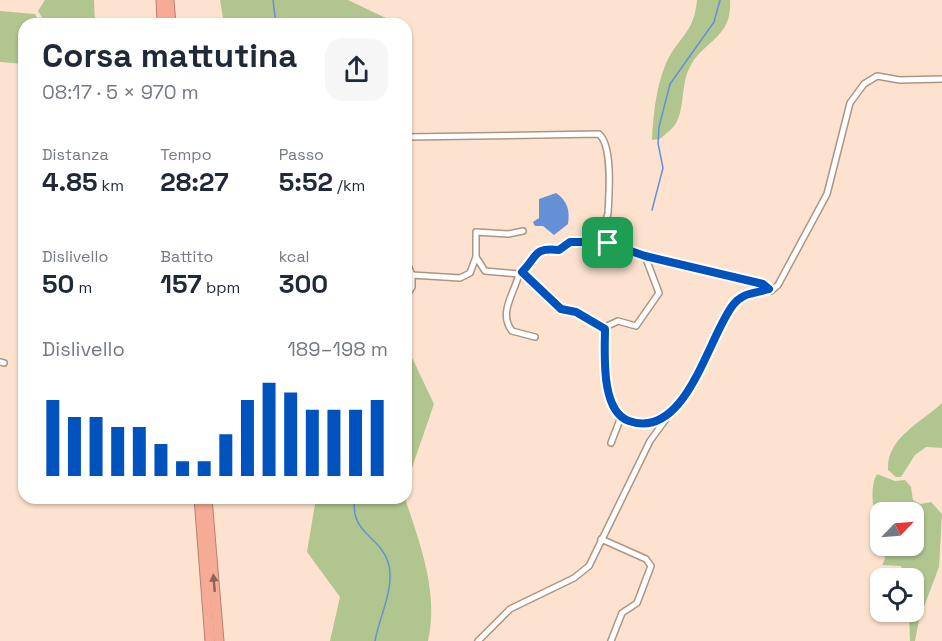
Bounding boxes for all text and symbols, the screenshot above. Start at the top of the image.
text: Corsa mattutina [42,35,297,77]
button: share [325,38,388,101]
text: 08:17 · 5 × 970 m [42,79,199,105]
text: Distanza [42,144,109,165]
text: Tempo [160,144,212,165]
text: Passo [279,144,324,165]
text: 4.85 [42,165,97,199]
text: 28:27 [160,165,229,199]
text: 5:52 [279,165,333,199]
text: km [97,175,124,196]
text: /km [333,175,365,196]
pin [582,217,633,268]
icon: arrive [591,226,624,259]
text: Dislivello [42,246,108,267]
text: Battito [160,246,214,267]
text: kcal [279,246,310,267]
text: 50 [42,267,74,301]
text: 157 [160,267,202,301]
text: 300 [279,267,328,301]
text: m [74,277,92,298]
text: bpm [202,277,240,298]
text: Dislivello [42,336,125,362]
text: 189–198 m [287,336,388,362]
north arrow [870,502,924,556]
map controls [870,502,924,622]
button: locate [870,568,924,622]
one-way arrow [209,573,219,592]

